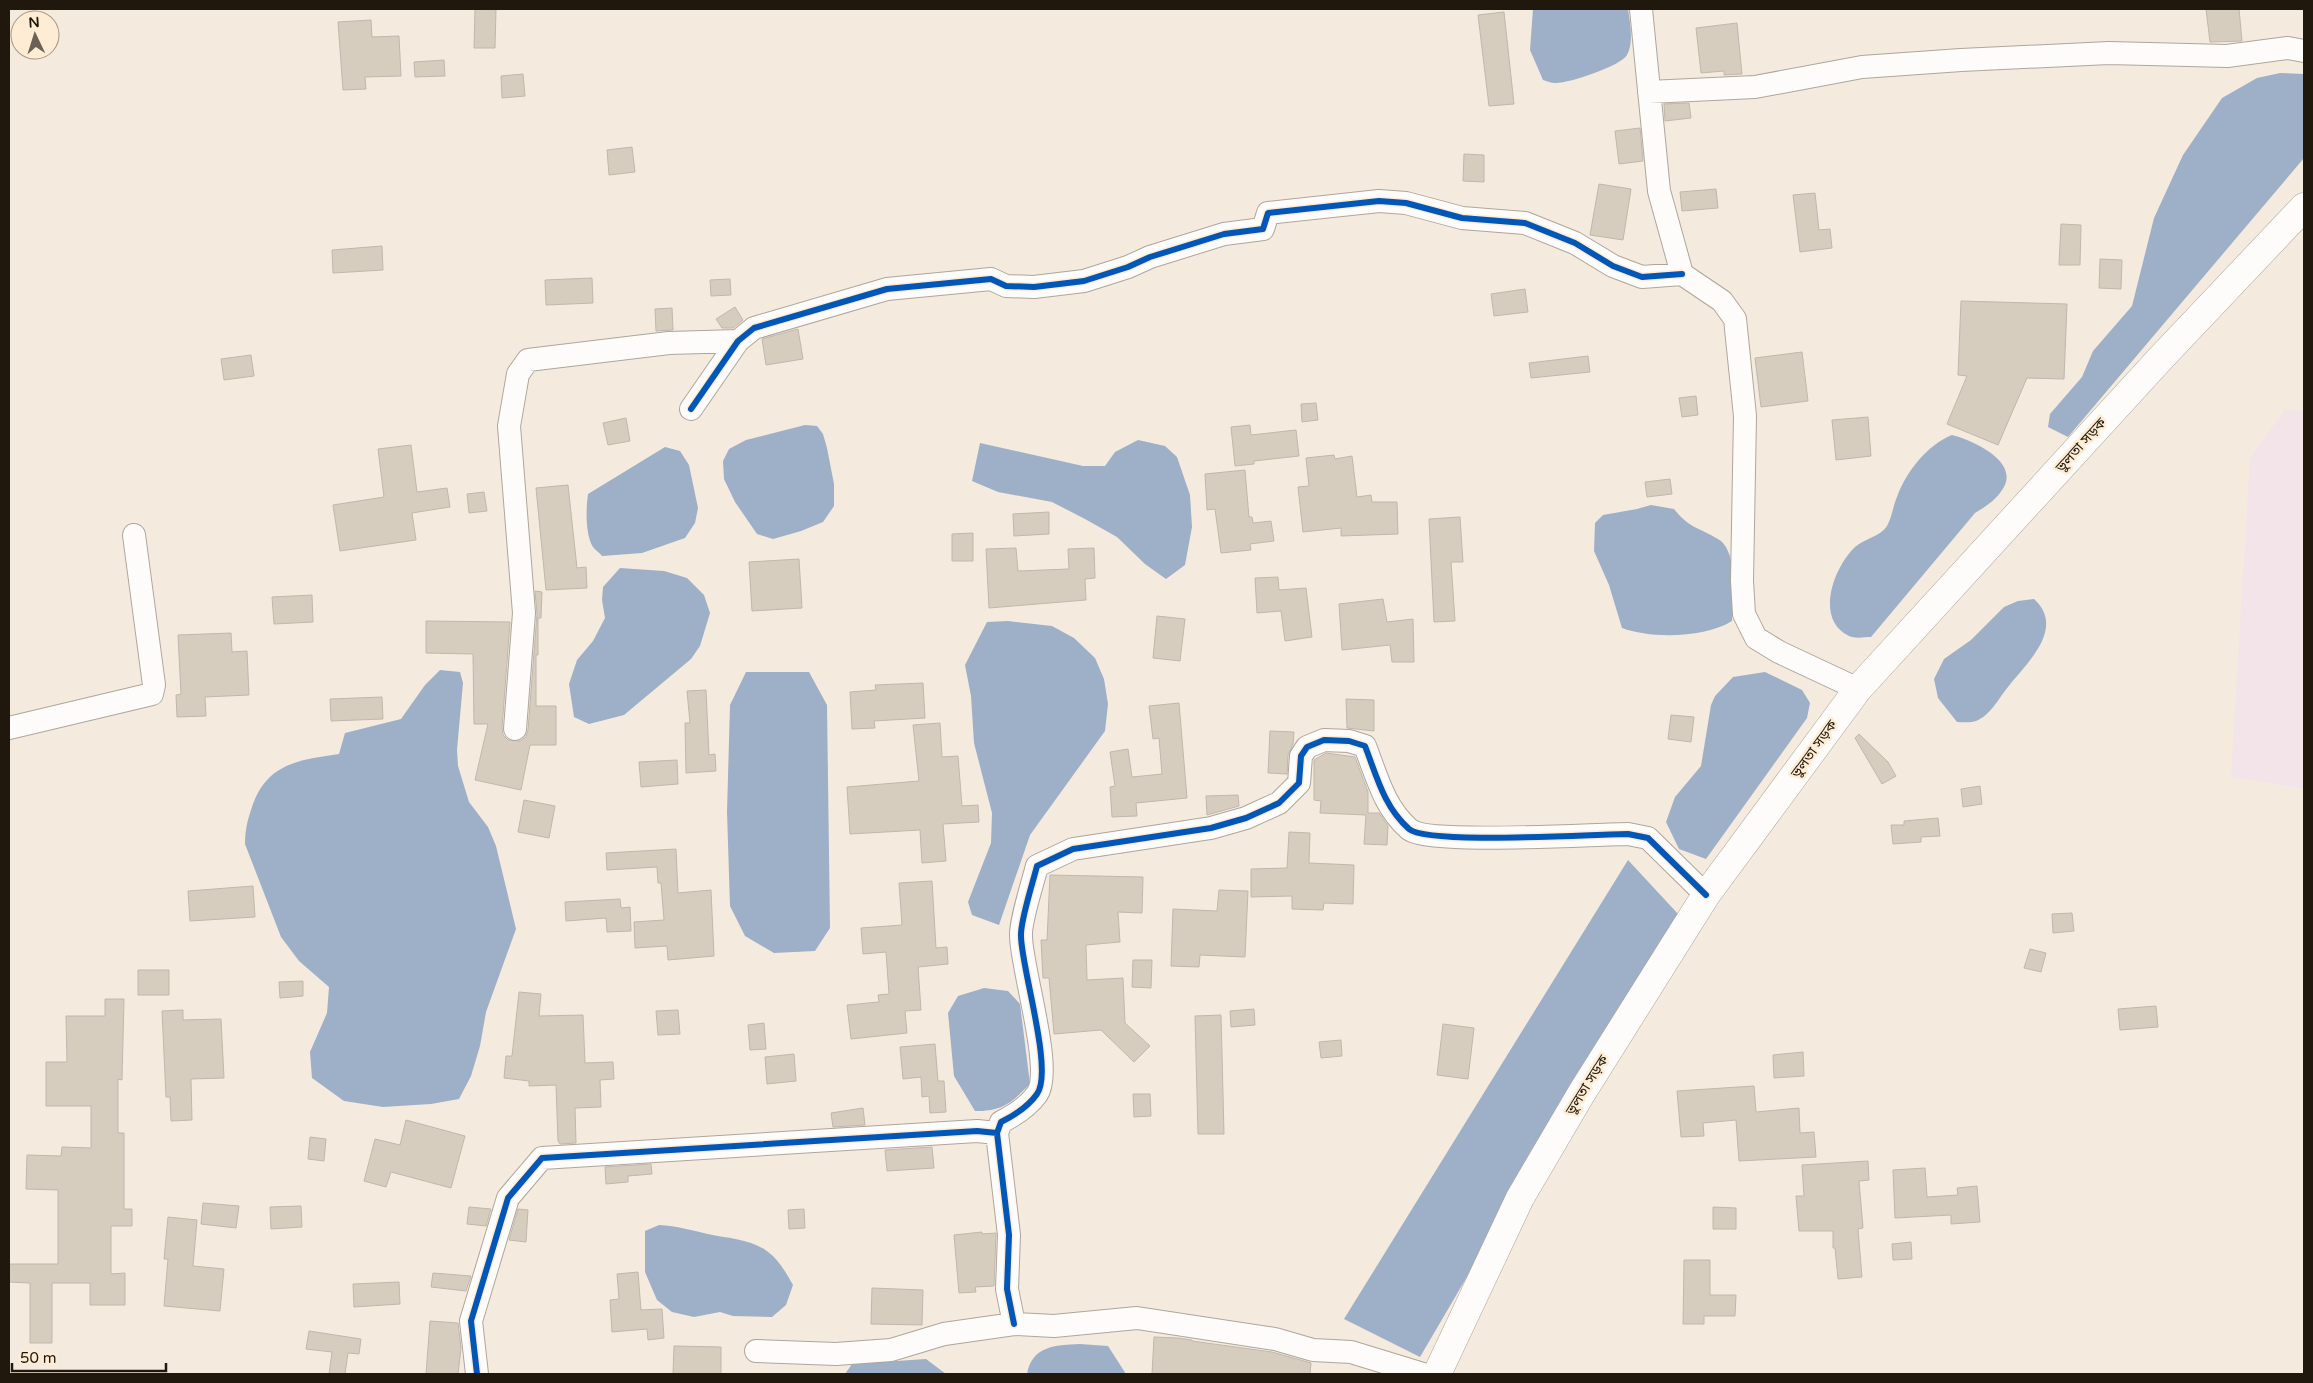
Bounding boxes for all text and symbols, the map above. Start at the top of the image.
north arrow [10,10,60,60]
text: N [28,14,40,31]
street label: ভুলতা সড়ক [2051,414,2110,477]
street label: ভুলতা সড়ক [1787,716,1841,782]
street label: ভুলতা সড়ক [1561,1051,1613,1119]
scale bar [12,1340,166,1372]
text: 50 m [20,1349,57,1367]

